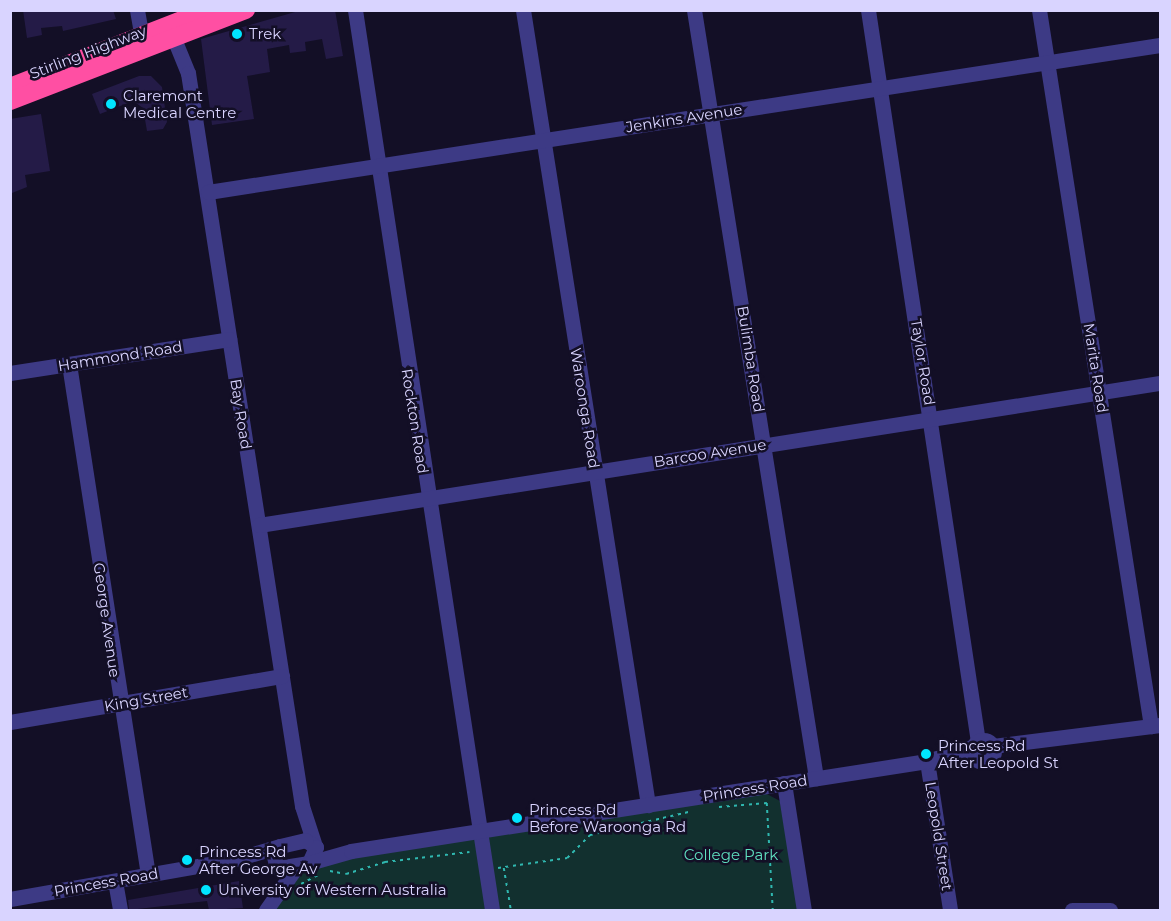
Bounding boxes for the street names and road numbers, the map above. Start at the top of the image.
street label: Stirling Highway [27,21,149,83]
street label: Jenkins Avenue [624,100,744,136]
street label: Bulimba Road [734,305,768,413]
street label: Taylor Road [907,317,939,407]
street label: Marita Road [1080,322,1112,414]
street label: Hammond Road [56,337,184,375]
street label: Waroonga Road [567,346,603,470]
street label: Rockton Road [398,367,432,475]
street label: Bay Road [227,377,255,451]
street label: Barcoo Avenue [652,435,768,471]
street label: George Avenue [90,561,124,679]
street label: King Street [103,683,189,715]
street label: Princess Road [701,771,809,805]
street label: Leopold Street [921,780,957,892]
street label: Princess Road [52,864,160,900]

